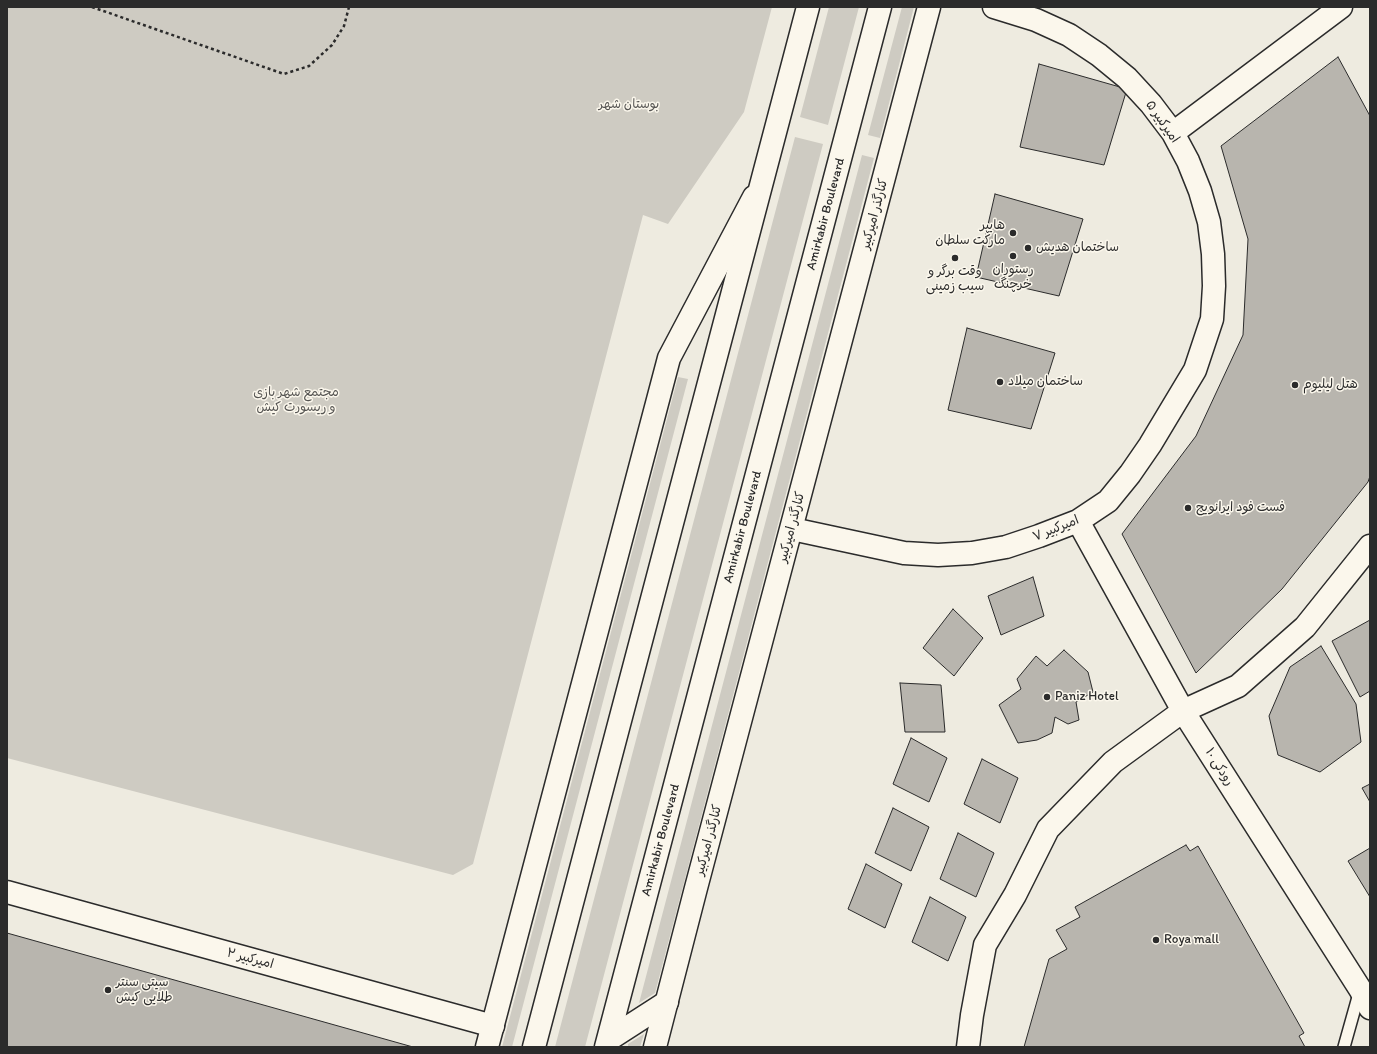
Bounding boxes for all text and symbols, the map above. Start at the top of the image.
park label: بوستان شهر [599,97,659,113]
street label: امیرکبیر ۵ [1142,98,1182,146]
street label: Amirkabir Boulevard [803,156,849,272]
street label: کنارگذر امیرکبیر [858,177,892,251]
place label: هایپر مارکت سلطان [935,218,1005,249]
marker: هایپر مارکت سلطان [1008,228,1018,238]
place label: ساختمان هدیش [1036,240,1119,256]
marker: ساختمان هدیش [1023,243,1033,253]
marker: رستوران خرچنگ [1008,251,1018,261]
marker: وقت برگر و سیب‌ زمینی [950,253,960,263]
place label: رستوران خرچنگ [992,262,1034,293]
place label: وقت برگر و سیب‌ زمینی [926,264,984,295]
place label: ساختمان میلاد [1008,374,1083,390]
marker: ساختمان میلاد [995,377,1005,387]
place label: هتل لیلیوم [1303,377,1358,393]
marker: هتل لیلیوم [1290,380,1300,390]
park label: مجتمع شهر بازی و ریسورت کیش [253,385,339,416]
street label: Amirkabir Boulevard [720,469,766,585]
street label: کنارگذر امیرکبیر [775,490,809,564]
place label: فست فود ایرانویچ [1196,500,1285,516]
marker: فست فود ایرانویچ [1183,503,1193,513]
street label: امیرکبیر ۷ [1031,513,1081,545]
place label: Paniz Hotel [1055,689,1119,705]
marker: Paniz Hotel [1042,692,1052,702]
street label: رودکی ۱۰ [1201,745,1237,789]
street label: Amirkabir Boulevard [638,782,684,898]
street label: کنارگذر امیرکبیر [692,803,726,877]
place label: Roya mall [1164,932,1219,948]
marker: Roya mall [1151,935,1161,945]
street label: امیرکبیر ۲ [225,945,275,973]
place label: سیتی سنتر طلایی کیش [116,975,172,1006]
marker: سیتی سنتر طلایی کیش [103,985,113,995]

